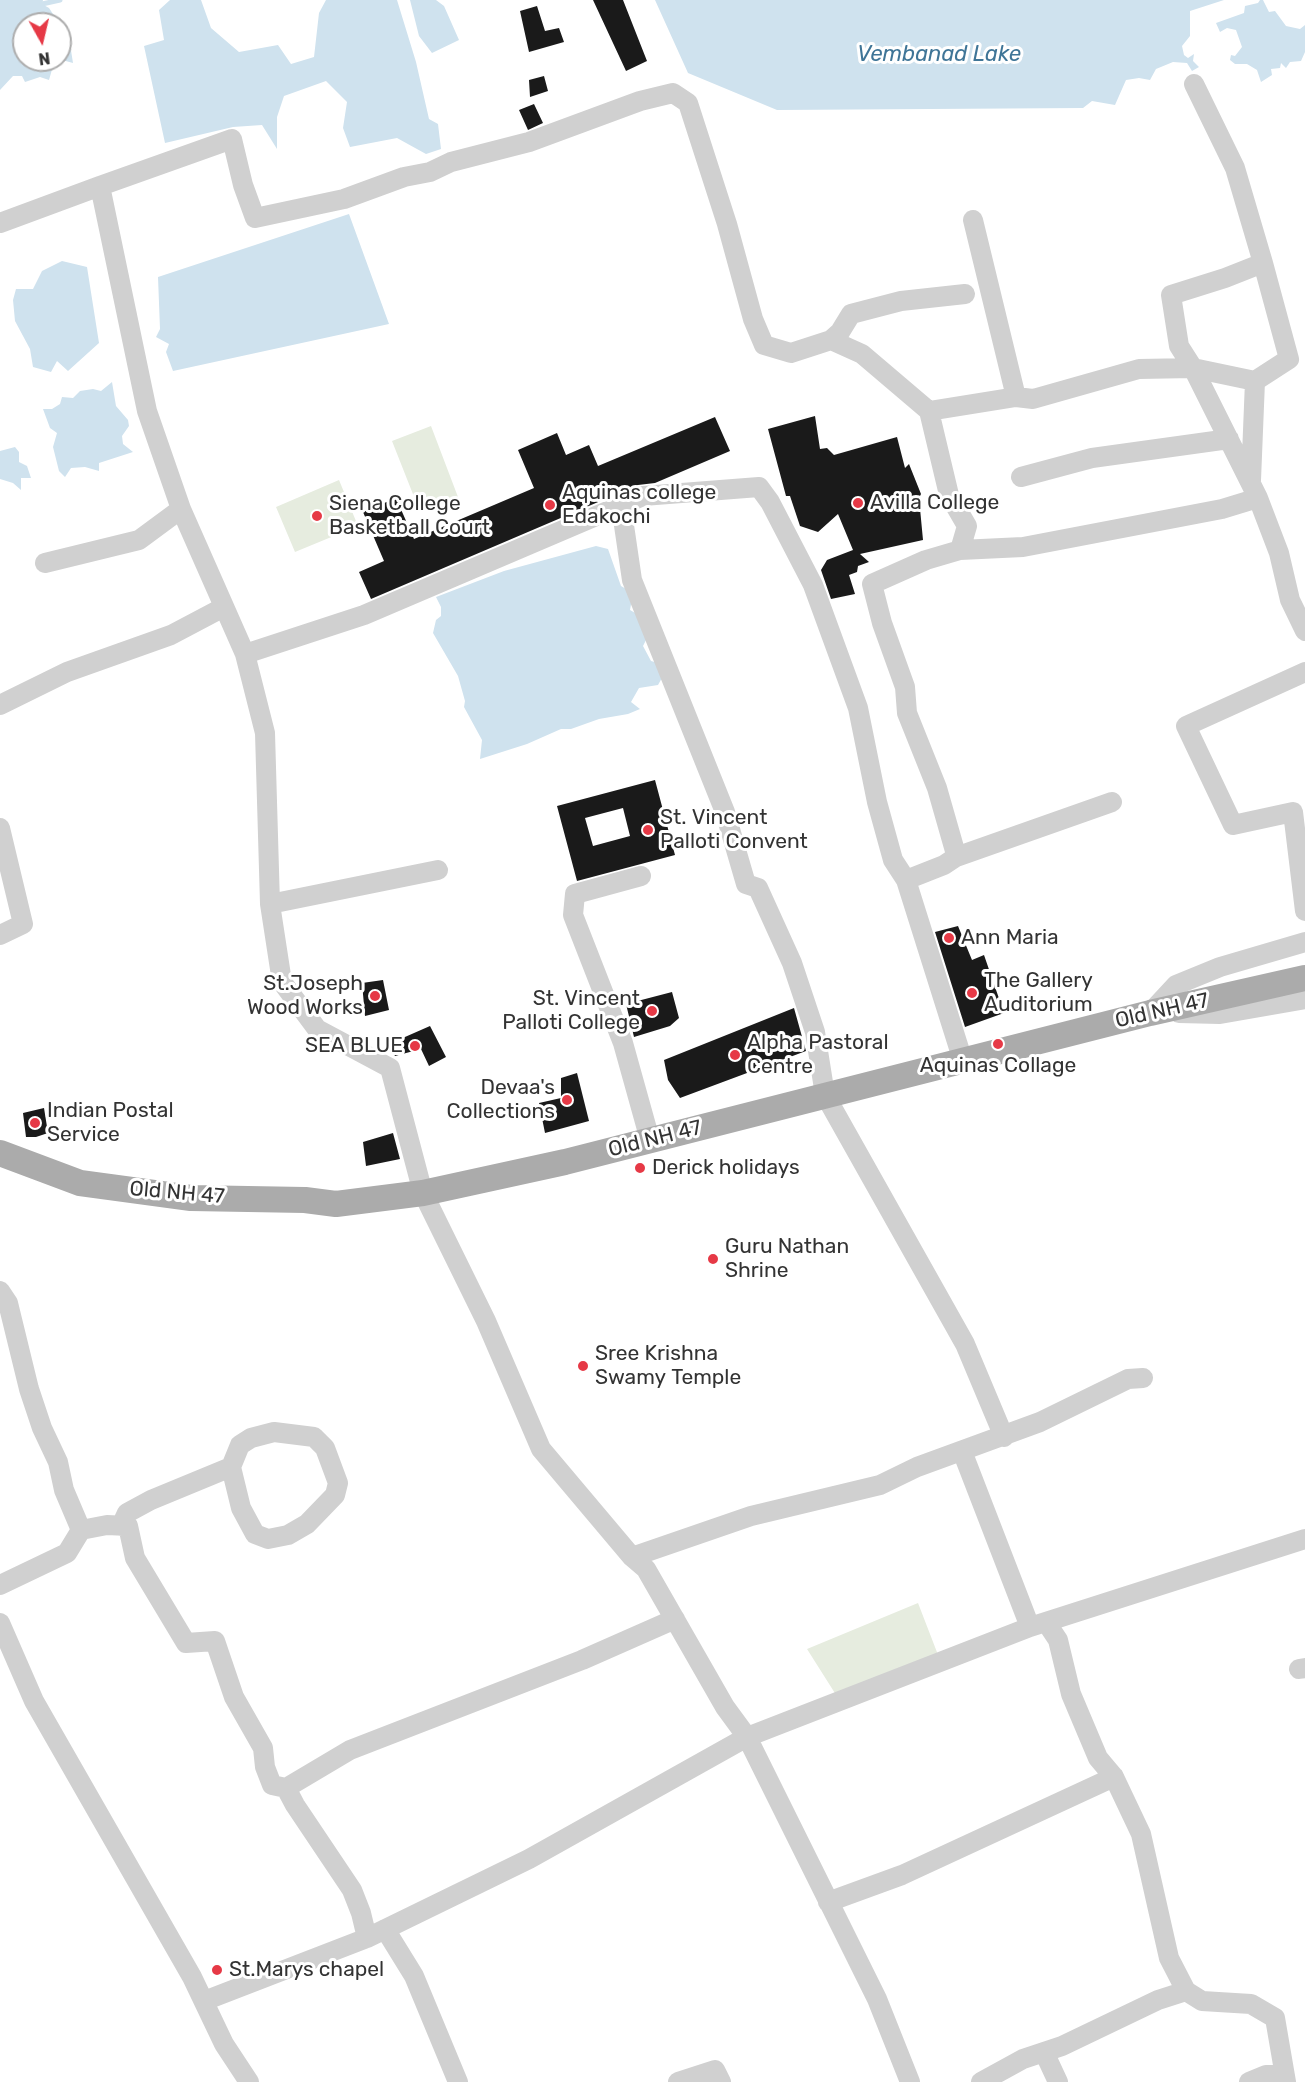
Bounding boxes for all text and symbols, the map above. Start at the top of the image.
north arrow [12,12,72,72]
water label: Vembanad Lake [857,42,1021,68]
text: N [37,48,51,69]
place label: Aquinas college Edakochi [562,480,716,530]
place label: Avilla College [870,490,999,516]
place label: Siena College Basketball Court [329,491,490,541]
marker: Avilla College [851,496,865,510]
marker: Aquinas college Edakochi [543,498,557,512]
marker: Siena College Basketball Court [310,509,324,523]
place label: St. Vincent Palloti Convent [660,805,808,855]
marker: St. Vincent Palloti Convent [641,823,655,837]
place label: Ann Maria [961,925,1059,951]
marker: Ann Maria [942,931,956,945]
place label: The Gallery Auditorium [984,968,1093,1018]
place label: St.Joseph Wood Works [247,971,363,1021]
place label: St. Vincent Palloti College [502,986,640,1036]
marker: The Gallery Auditorium [965,986,979,1000]
street label: Old NH 47 [1113,988,1211,1034]
marker: St.Joseph Wood Works [368,989,382,1003]
marker: St. Vincent Palloti College [645,1004,659,1018]
place label: Alpha Pastoral Centre [747,1030,889,1080]
place label: SEA BLUE [305,1033,403,1059]
marker: Aquinas Collage [991,1037,1005,1051]
marker: SEA BLUE [408,1039,422,1053]
marker: Alpha Pastoral Centre [728,1048,742,1062]
place label: Aquinas Collage [920,1053,1076,1079]
place label: Devaa's Collections [447,1075,555,1125]
marker: Devaa's Collections [560,1093,574,1107]
place label: Indian Postal Service [47,1098,173,1148]
street label: Old NH 47 [606,1115,704,1163]
marker: Indian Postal Service [28,1116,42,1130]
place label: Derick holidays [652,1155,800,1181]
marker: Derick holidays [633,1161,647,1175]
street label: Old NH 47 [129,1176,225,1210]
place label: Guru Nathan Shrine [725,1234,849,1284]
marker: Guru Nathan Shrine [706,1252,720,1266]
place label: Sree Krishna Swamy Temple [595,1341,741,1391]
marker: Sree Krishna Swamy Temple [576,1359,590,1373]
place label: St.Marys chapel [229,1957,384,1983]
marker: St.Marys chapel [210,1963,224,1977]

